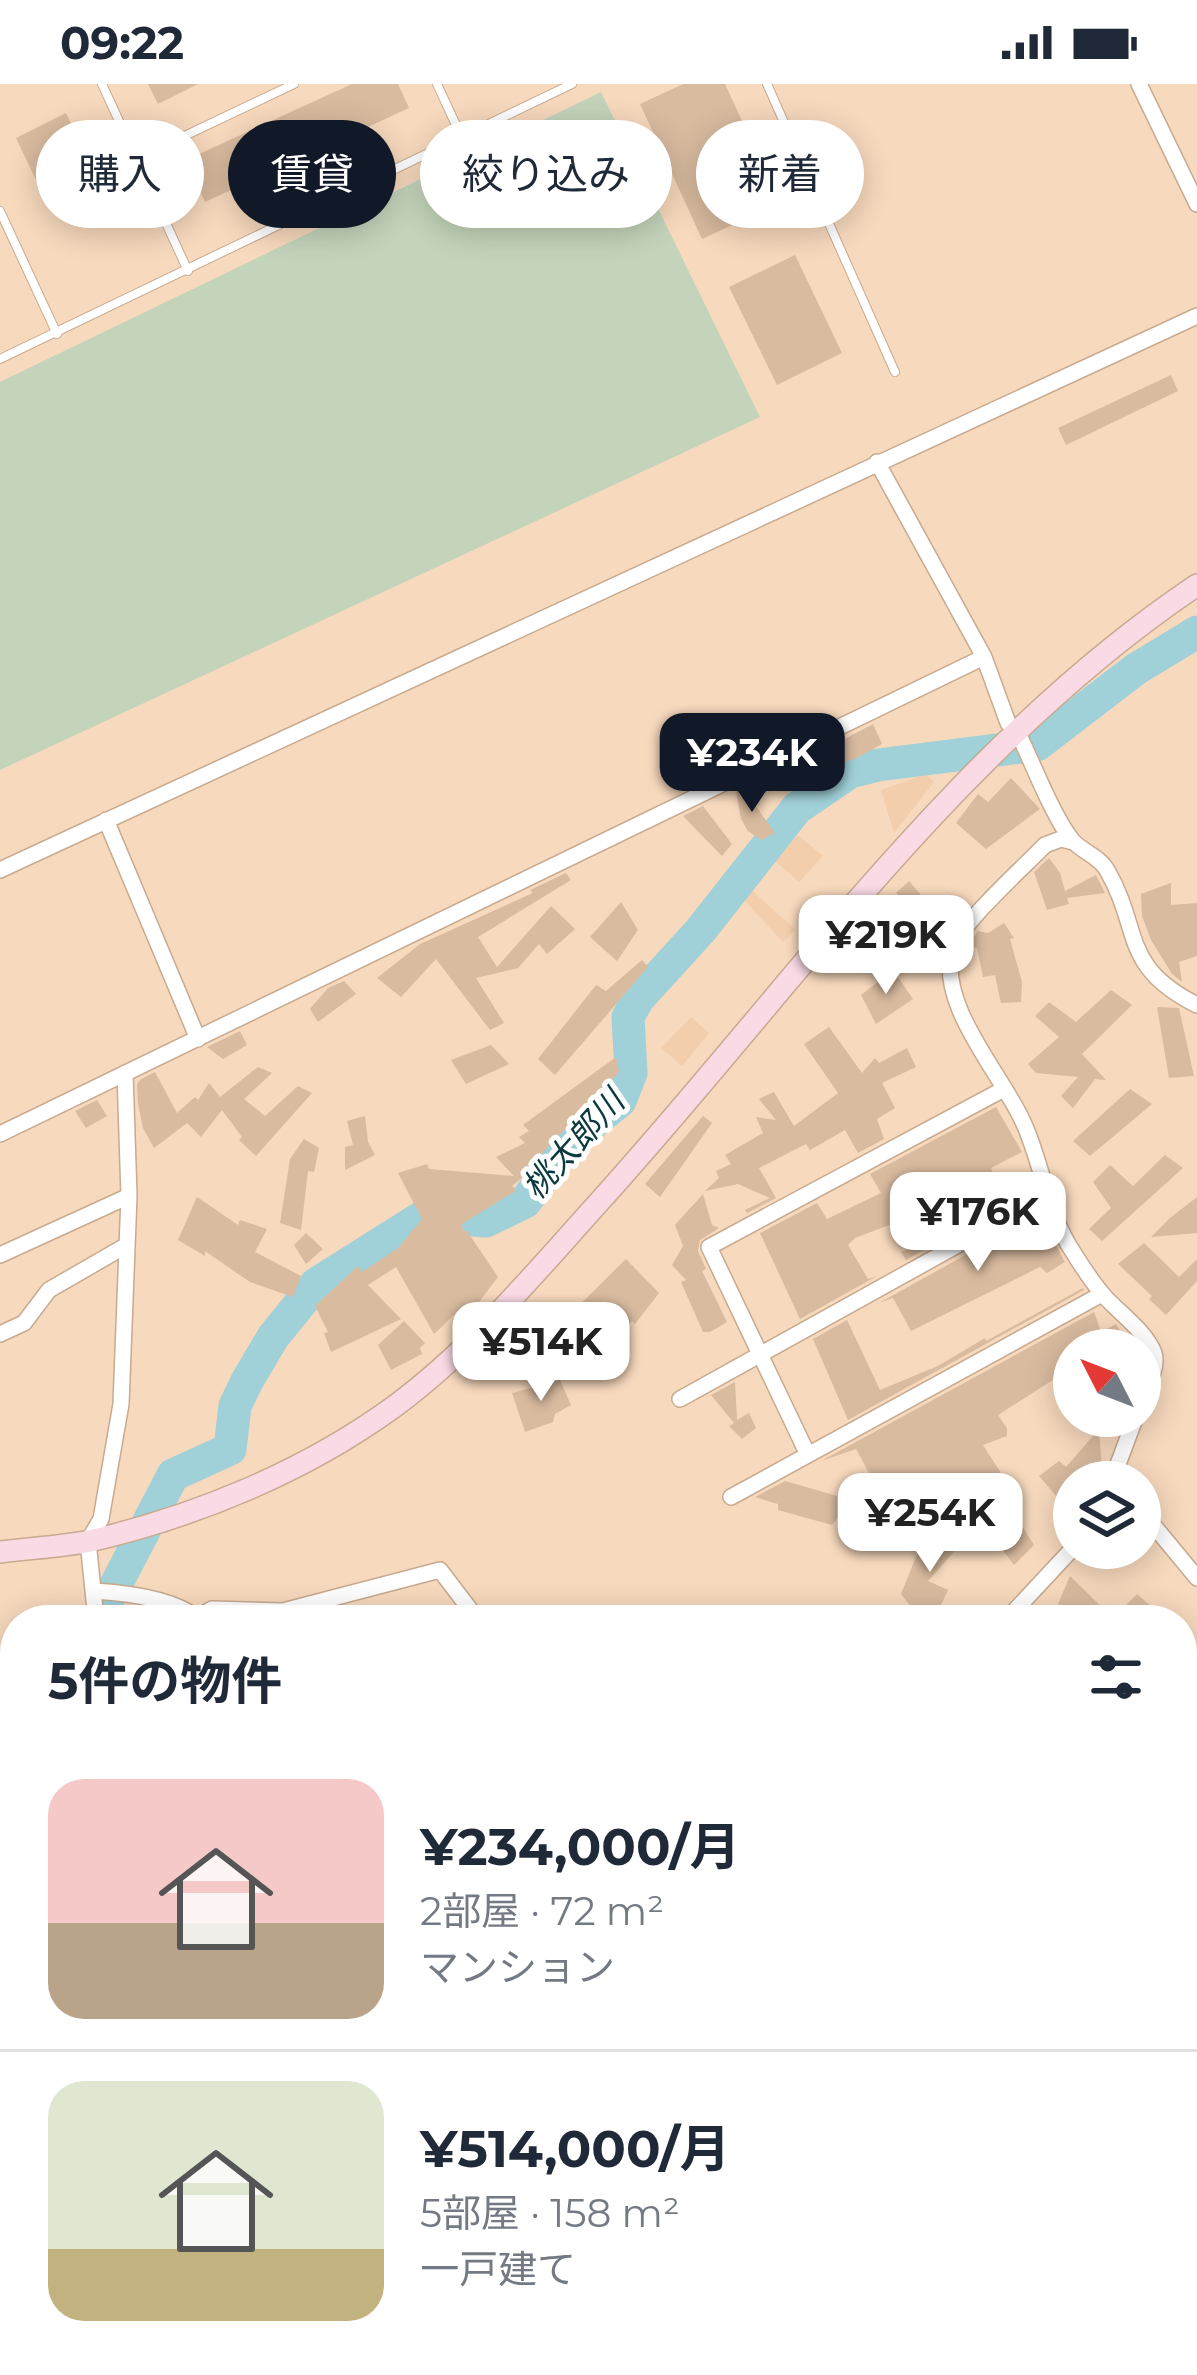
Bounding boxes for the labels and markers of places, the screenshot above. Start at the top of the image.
pin: ¥234K [668,713,836,815]
pin: ¥219K [802,895,970,997]
pin: ¥176K [894,1172,1062,1274]
pin: ¥514K [457,1302,625,1404]
pin: ¥254K [846,1473,1014,1575]

